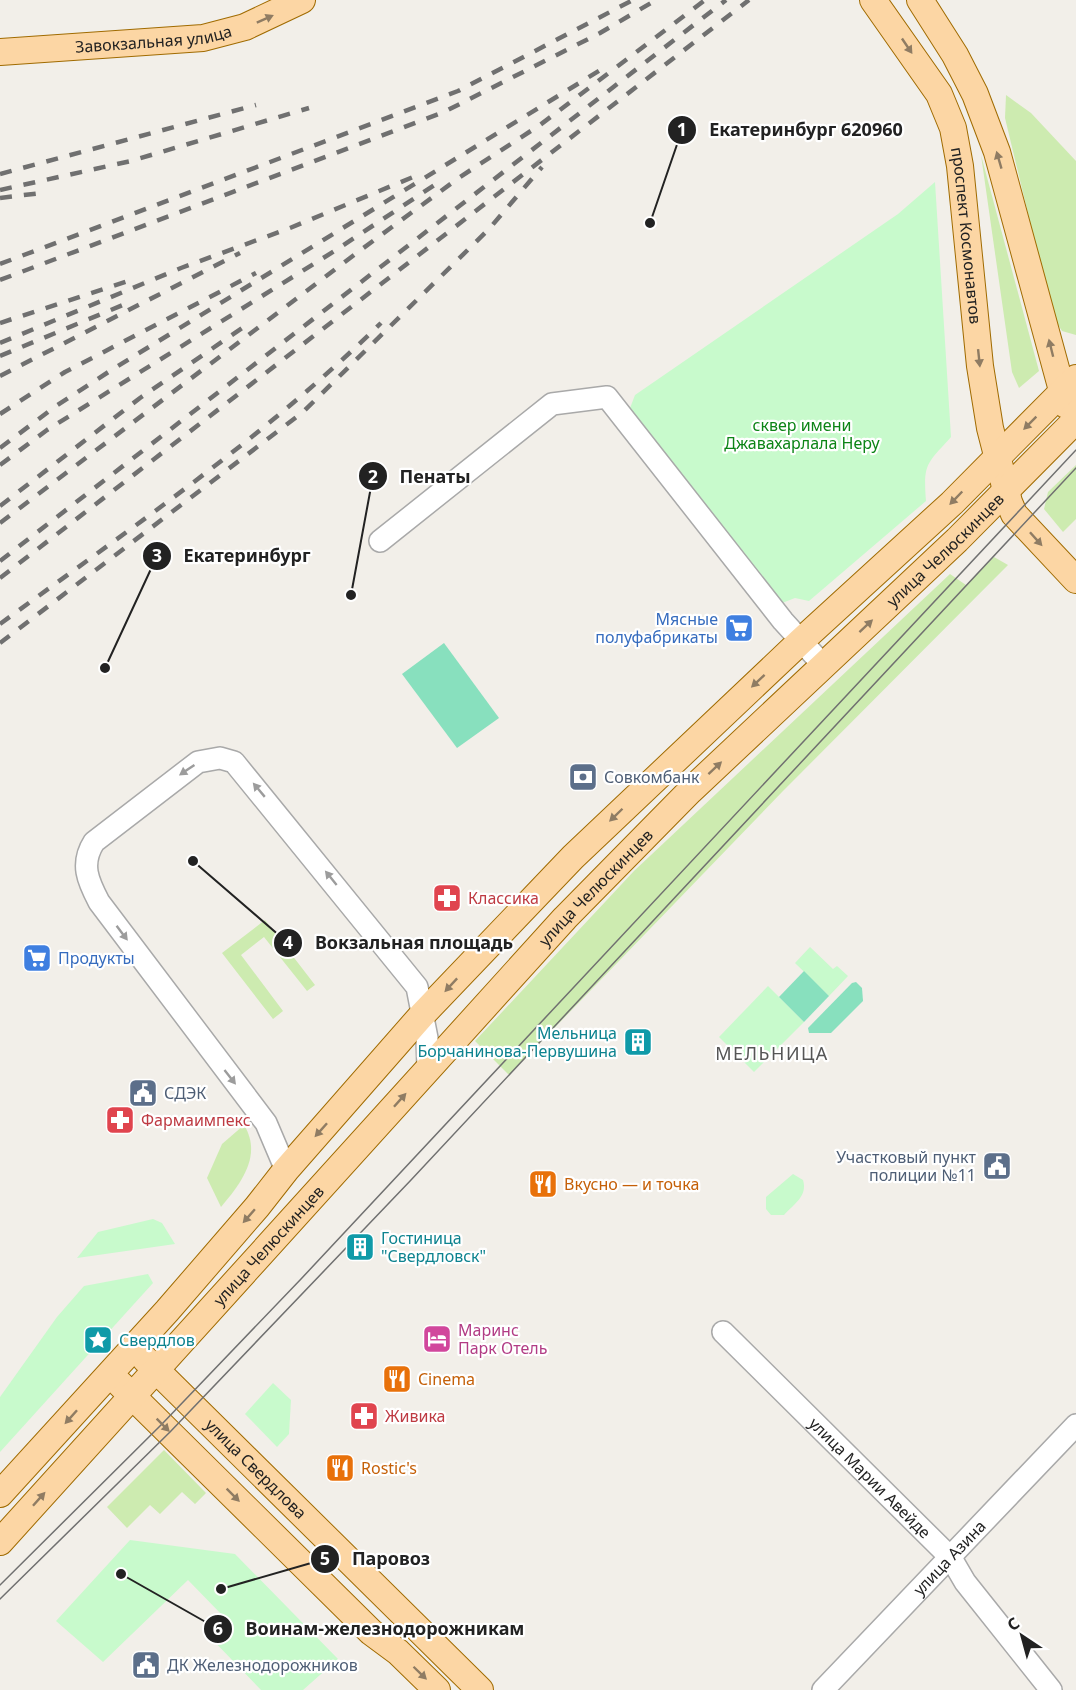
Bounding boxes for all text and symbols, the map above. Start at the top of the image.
one-way arrow [256,14,274,24]
street label: Завокзальная улица [74,20,234,58]
one-way arrow [902,38,913,55]
callout: Екатеринбург 620960 [667,112,914,148]
text: 1 [677,117,687,141]
text: Екатеринбург 620960 [709,117,903,141]
street label: проспект Космонавтов [946,145,987,325]
one-way arrow [994,151,1003,169]
one-way arrow [1046,339,1056,357]
one-way arrow [974,349,984,368]
park label: сквер имени Джавахарлала Неру [724,414,881,454]
one-way arrow [1023,416,1037,430]
callout: Пенаты [358,458,483,494]
text: 2 [368,464,378,488]
text: Пенаты [399,464,471,488]
street label: улица Челюскинцев [882,488,1009,612]
one-way arrow [950,491,964,505]
one-way arrow [1029,531,1043,546]
callout: Екатеринбург [142,538,323,574]
text: 3 [152,543,162,567]
text: Екатеринбург [183,543,311,567]
place label: Мясные полуфабрикаты [595,608,718,648]
supermarket icon: Мясные полуфабрикаты [723,612,755,644]
one-way arrow [859,619,873,633]
one-way arrow [751,674,766,688]
bank icon: Совкомбанк [567,761,599,793]
one-way arrow [708,761,722,775]
one-way arrow [179,764,195,775]
place label: Совкомбанк [604,766,700,788]
one-way arrow [252,782,265,798]
one-way arrow [610,807,624,821]
street label: улица Челюскинцев [534,824,658,951]
one-way arrow [325,871,338,886]
pharmacy icon: Классика [431,882,463,914]
place label: Классика [468,887,539,909]
one-way arrow [115,925,127,940]
callout: Вокзальная площадь [273,925,525,961]
text: 4 [283,930,293,954]
text: Вокзальная площадь [315,930,513,954]
supermarket icon: Продукты [21,942,53,974]
place label: Продукты [58,947,135,969]
one-way arrow [445,977,459,991]
place label: Мельница Борчанинова-Первушина [417,1022,617,1062]
building icon: Мельница Борчанинова-Первушина [622,1026,654,1058]
district label: МЕЛЬНИЦА [715,1041,829,1065]
one-way arrow [224,1069,236,1084]
public building icon: СДЭК [127,1077,159,1109]
place label: СДЭК [164,1082,206,1104]
one-way arrow [393,1092,407,1107]
pharmacy icon: Фармаимпекс [104,1104,136,1136]
place label: Фармаимпекс [141,1109,251,1131]
one-way arrow [314,1122,328,1137]
place label: Участковый пункт полиции №11 [836,1146,977,1186]
public building icon: Участковый пункт полиции №11 [981,1150,1013,1182]
restaurant icon: Вкусно — и точка [527,1168,559,1200]
place label: Вкусно — и точка [564,1173,699,1195]
street label: улица Челюскинцев [208,1181,329,1310]
one-way arrow [243,1208,256,1223]
place label: Гостиница "Свердловск" [381,1227,486,1267]
building icon: Гостиница "Свердловск" [344,1231,376,1263]
place label: Маринс Парк Отель [458,1319,547,1359]
hotel icon: Маринс Парк Отель [421,1323,453,1355]
place icon: Свердлов [82,1324,114,1356]
place label: Свердлов [119,1329,195,1351]
restaurant icon: Cinema [381,1363,413,1395]
place label: Cinema [418,1368,475,1390]
pharmacy icon: Живика [348,1400,380,1432]
place label: Живика [385,1405,445,1427]
one-way arrow [64,1410,78,1424]
street label: улица Марии Авейде [804,1412,936,1543]
street label: улица Свердлова [200,1414,311,1524]
one-way arrow [155,1417,169,1431]
restaurant icon: Rostic's [324,1452,356,1484]
place label: Rostic's [361,1457,417,1479]
one-way arrow [226,1488,240,1502]
one-way arrow [32,1491,46,1506]
street label: улица Азина [908,1515,991,1600]
callout: Паровоз [310,1541,442,1577]
text: 5 [320,1546,330,1570]
text: Паровоз [352,1546,430,1570]
north arrow [992,1606,1052,1666]
callout: Воинам-железнодорожникам [203,1611,536,1647]
text: С [1003,1612,1024,1636]
text: 6 [213,1616,223,1640]
text: Воинам-железнодорожникам [246,1616,524,1640]
public building icon: ДК Железнодорожников [130,1649,162,1681]
place label: ДК Железнодорожников [167,1654,358,1676]
one-way arrow [412,1666,426,1680]

